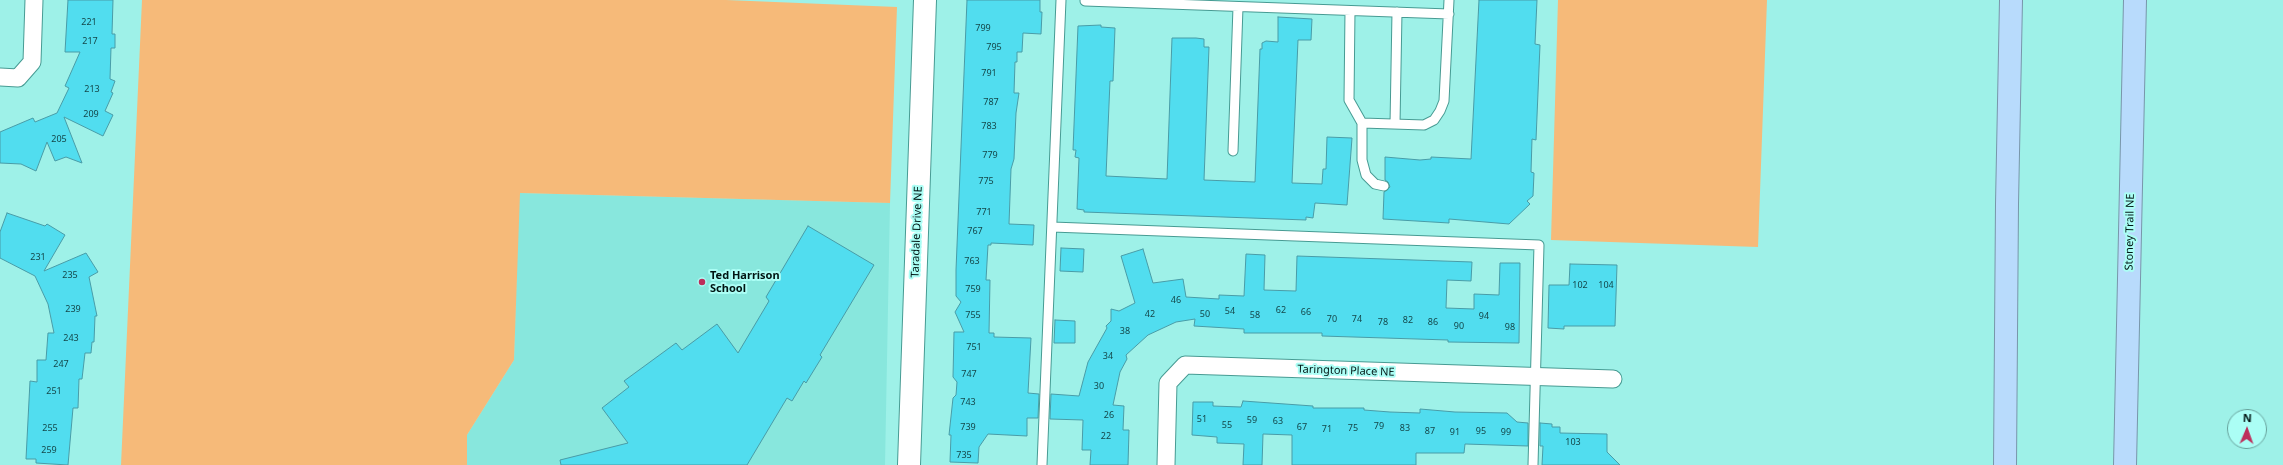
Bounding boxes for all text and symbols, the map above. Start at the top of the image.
house number: 221 [81,17,97,27]
house number: 799 [975,23,991,33]
house number: 217 [82,36,98,46]
house number: 795 [986,42,1002,52]
house number: 791 [981,68,997,78]
house number: 213 [84,84,100,94]
house number: 787 [983,97,999,107]
house number: 209 [83,109,99,119]
house number: 783 [981,121,997,131]
house number: 205 [51,134,67,144]
house number: 779 [982,150,998,160]
house number: 775 [978,176,994,186]
street label: Taradale Drive NE [909,186,925,278]
street label: Stoney Trail NE [2123,193,2137,271]
house number: 771 [976,207,992,217]
house number: 767 [967,226,983,236]
house number: 231 [30,252,46,262]
house number: 763 [964,256,980,266]
place label: Ted Harrison School [710,269,780,295]
house number: 235 [62,270,78,280]
marker: Ted Harrison School [697,277,707,287]
house number: 102 [1572,280,1588,290]
house number: 104 [1598,280,1614,290]
house number: 759 [965,284,981,294]
house number: 46 [1171,295,1181,305]
house number: 239 [65,304,81,314]
house number: 62 [1276,305,1286,315]
house number: 54 [1225,306,1235,316]
house number: 66 [1301,307,1311,317]
house number: 42 [1145,309,1155,319]
house number: 50 [1200,309,1210,319]
house number: 755 [965,310,981,320]
house number: 58 [1250,310,1260,320]
house number: 94 [1479,311,1489,321]
house number: 70 [1327,314,1337,324]
house number: 74 [1352,314,1362,324]
house number: 82 [1403,315,1413,325]
house number: 78 [1378,317,1388,327]
house number: 86 [1428,317,1438,327]
house number: 90 [1454,321,1464,331]
house number: 98 [1505,322,1515,332]
house number: 38 [1120,326,1130,336]
house number: 243 [63,333,79,343]
house number: 751 [966,342,982,352]
house number: 34 [1103,351,1113,361]
house number: 247 [53,359,69,369]
street label: Tarington Place NE [1297,363,1395,379]
house number: 747 [961,369,977,379]
house number: 30 [1094,381,1104,391]
house number: 251 [46,386,62,396]
house number: 743 [960,397,976,407]
north arrow [2227,409,2267,449]
house number: 26 [1104,410,1114,420]
text: N [2243,410,2252,425]
house number: 51 [1197,414,1207,424]
house number: 59 [1247,415,1257,425]
house number: 63 [1273,416,1283,426]
house number: 55 [1222,420,1232,430]
house number: 79 [1374,421,1384,431]
house number: 739 [960,422,976,432]
house number: 67 [1297,422,1307,432]
house number: 255 [42,423,58,433]
house number: 75 [1348,423,1358,433]
house number: 83 [1400,423,1410,433]
house number: 71 [1322,424,1332,434]
house number: 87 [1425,426,1435,436]
house number: 95 [1476,426,1486,436]
house number: 91 [1450,427,1460,437]
house number: 99 [1501,427,1511,437]
house number: 22 [1101,431,1111,441]
house number: 103 [1565,437,1581,447]
house number: 259 [41,445,57,455]
house number: 735 [956,450,972,460]

